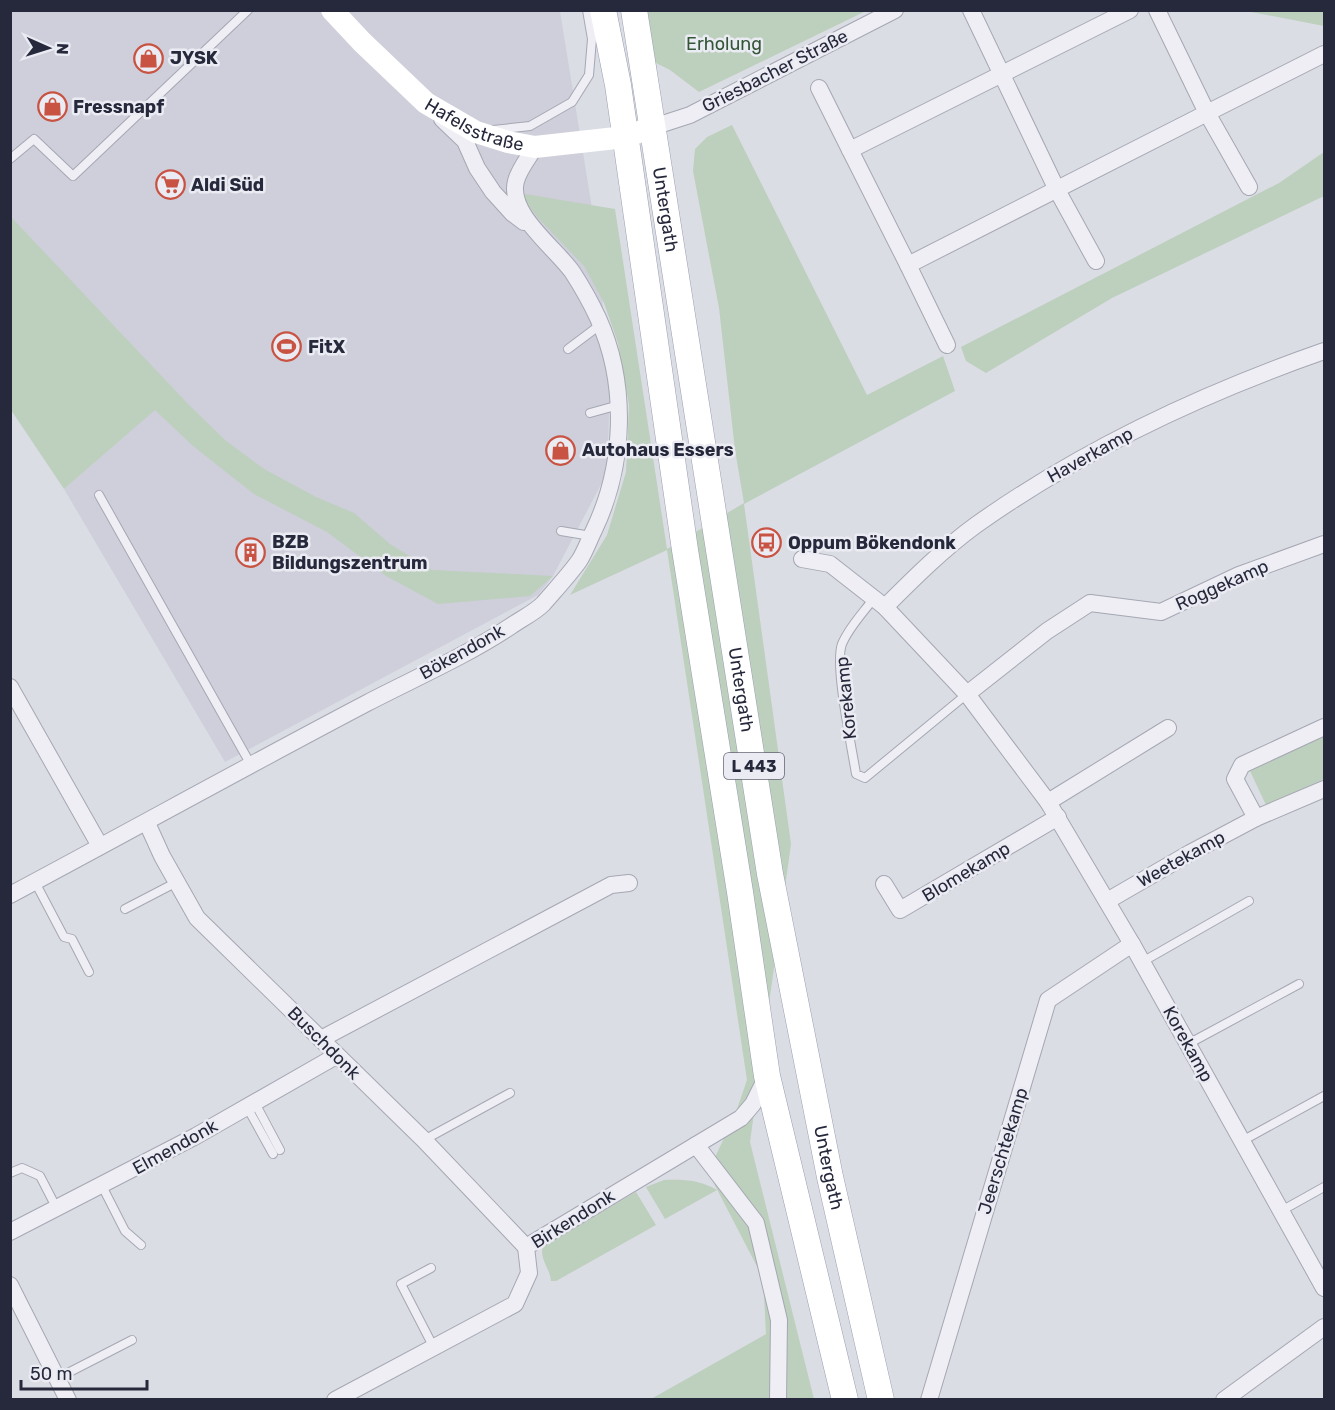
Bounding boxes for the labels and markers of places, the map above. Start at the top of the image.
shop icon: JYSK [133,42,165,74]
place label: JYSK [170,47,218,69]
shop icon: Fressnapf [36,91,68,123]
place label: Fressnapf [73,96,164,118]
supermarket icon: Aldi Süd [154,169,186,201]
place label: Aldi Süd [191,174,264,196]
sports icon: FitX [271,331,303,363]
place label: FitX [308,336,346,358]
shop icon: Autohaus Essers [545,434,577,466]
place label: Autohaus Essers [582,439,734,461]
bus stop icon: Oppum Bökendonk [751,527,783,559]
place label: BZB Bildungszentrum [272,531,427,574]
place label: Oppum Bökendonk [788,532,956,554]
building icon: BZB Bildungszentrum [235,536,267,568]

